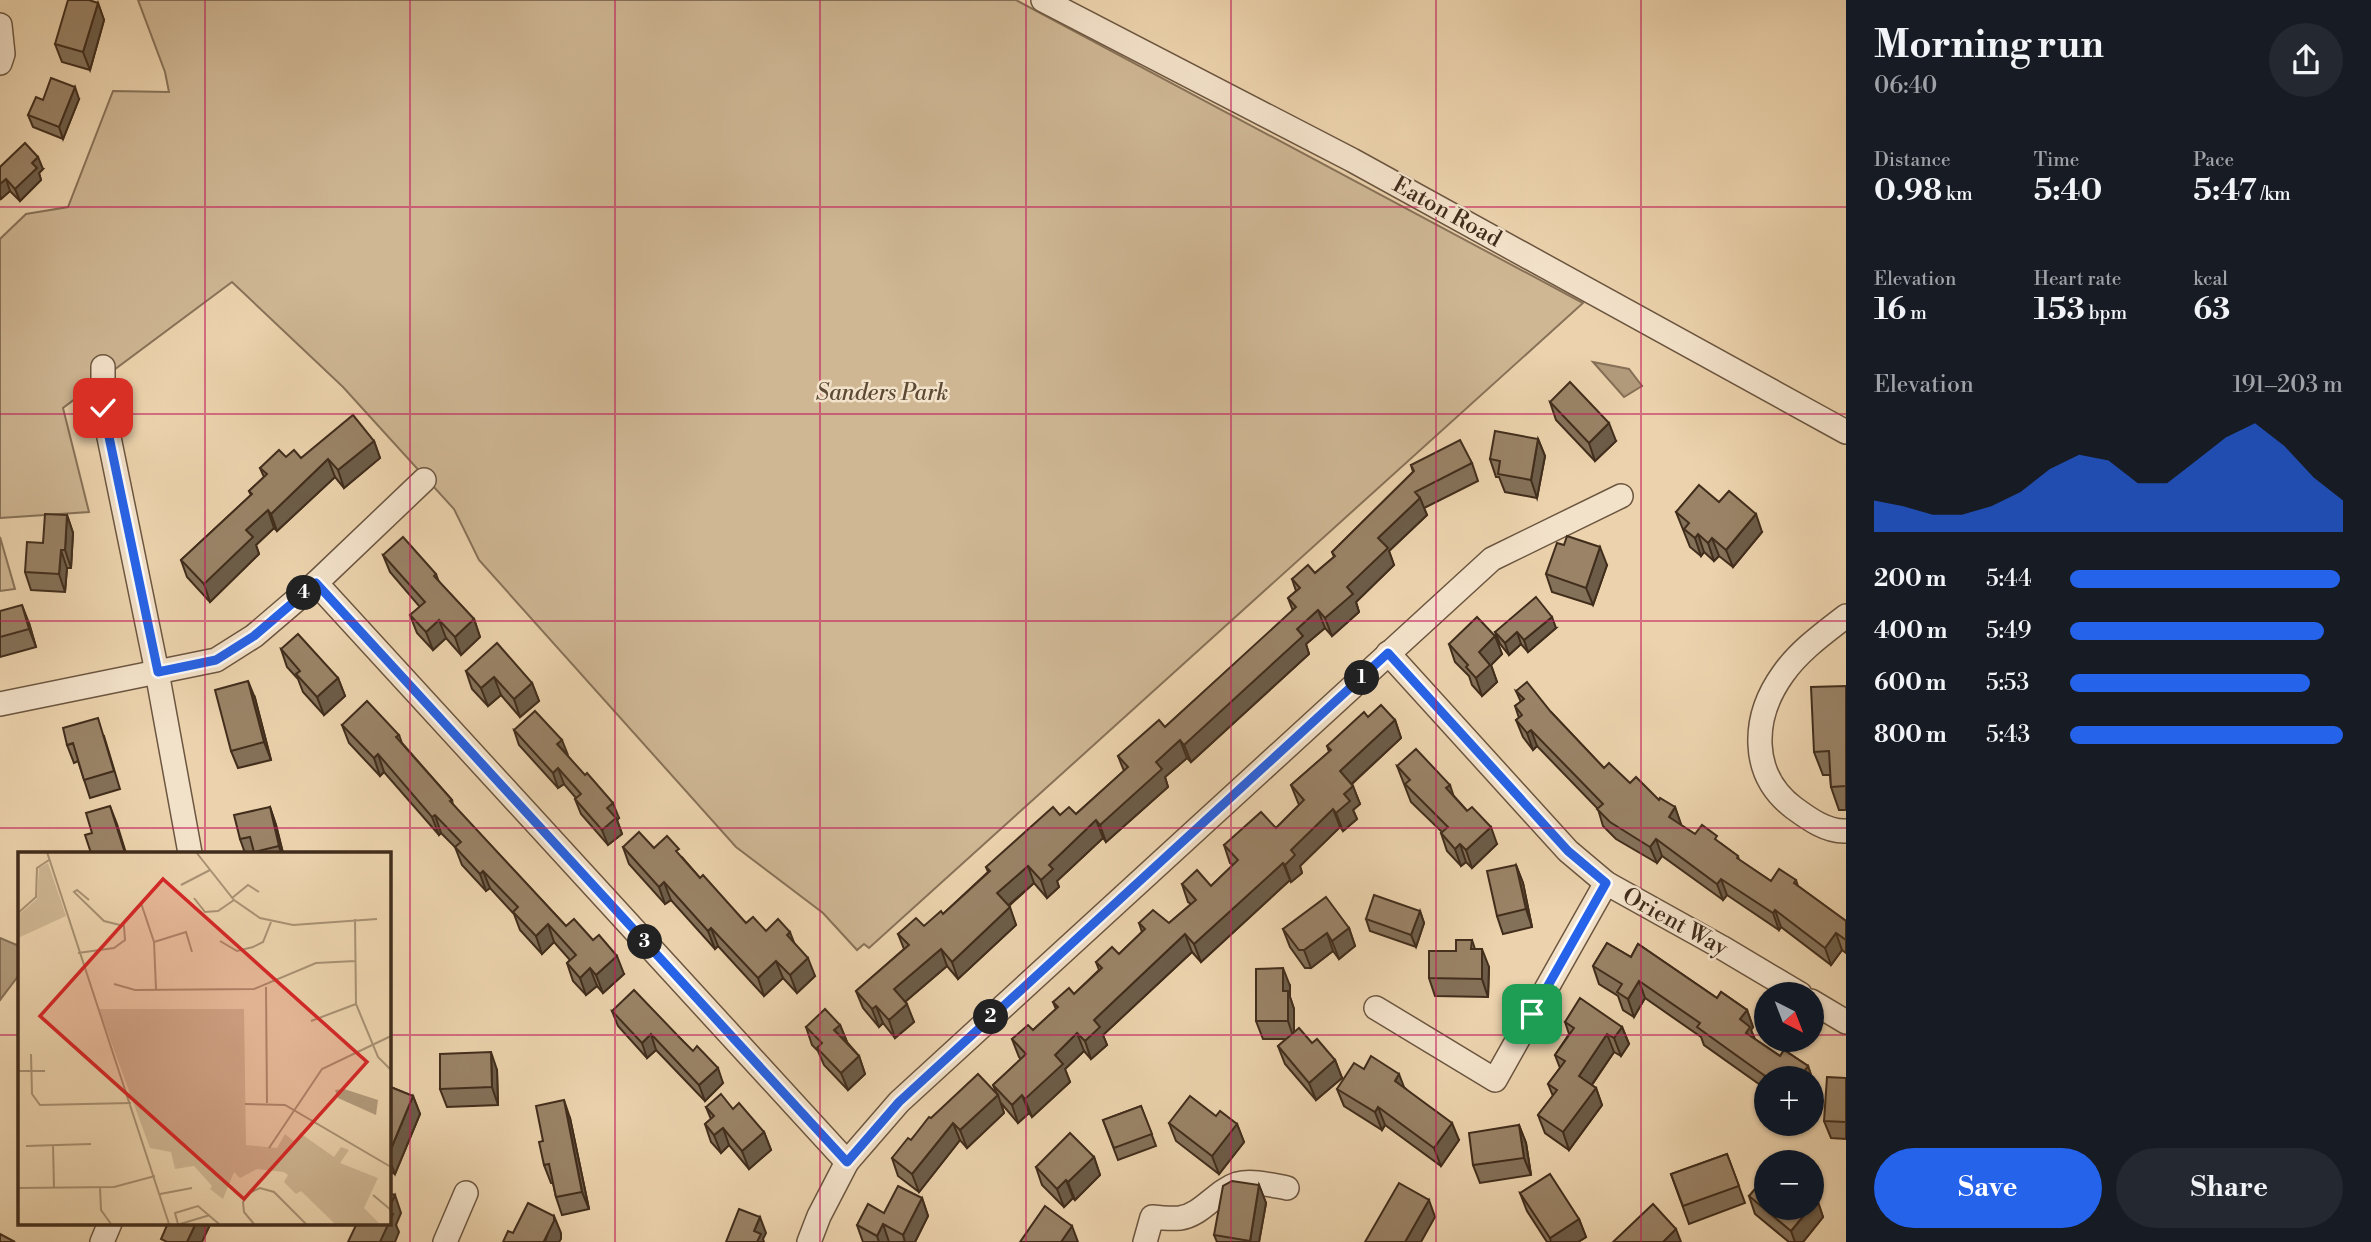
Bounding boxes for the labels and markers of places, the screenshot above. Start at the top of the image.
pin [73,378,133,438]
pin: 4 [286,576,322,610]
pin: 1 [1344,660,1380,696]
pin: 3 [628,925,662,960]
pin [1502,984,1562,1044]
pin: 2 [974,1000,1009,1034]

